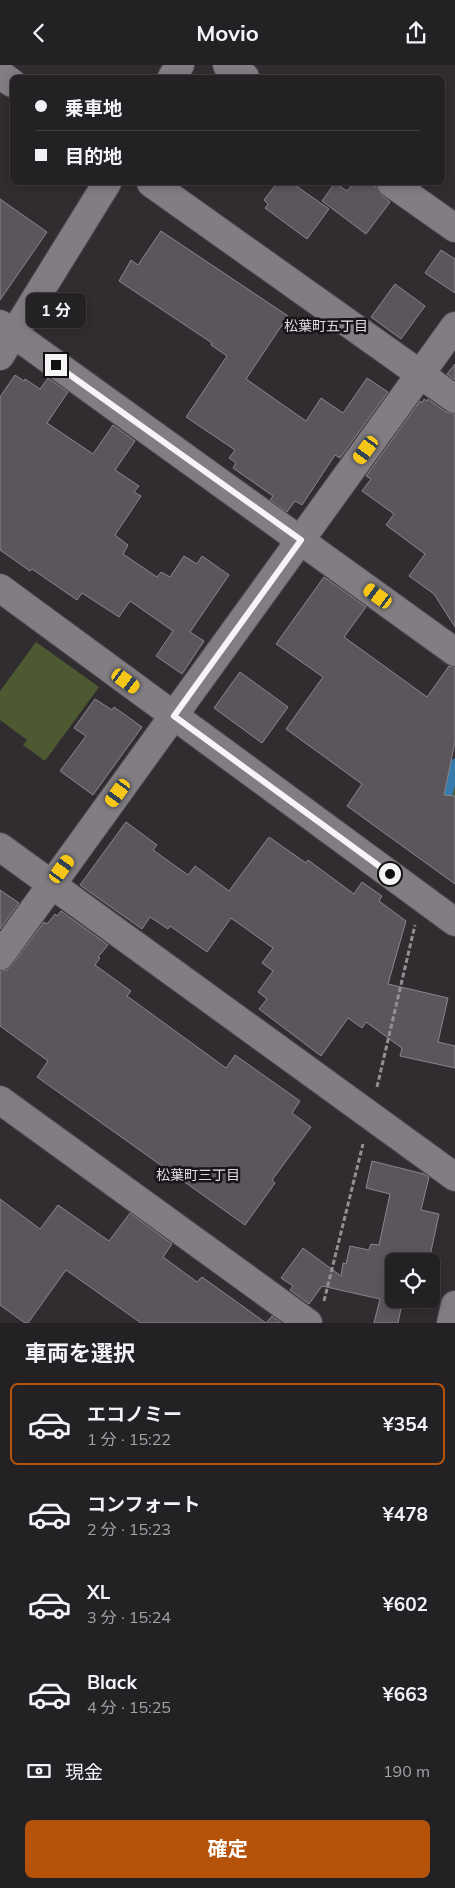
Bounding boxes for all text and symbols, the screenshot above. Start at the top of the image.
icon: back [25,19,53,47]
text: Movio [196,19,259,47]
icon: share [402,19,430,47]
text: 乗車地 [65,96,122,120]
text: 目的地 [65,144,122,168]
callout: 1 分 [26,293,86,327]
text: 1 分 [41,300,71,320]
district label: 松葉町五丁目 [284,317,368,335]
route end [45,354,67,376]
car [351,433,380,467]
car [361,581,394,611]
car [109,666,142,696]
car [103,776,132,810]
car [47,852,76,886]
route start [379,863,401,885]
district label: 松葉町三丁目 [156,1166,240,1184]
map controls [385,1253,440,1308]
button: locate [385,1253,440,1308]
text: 車両を選択 [25,1339,135,1367]
icon: car [27,1402,72,1447]
text: エコノミー [87,1402,182,1426]
text: ¥354 [382,1412,428,1436]
text: 1 分 · 15:22 [87,1429,171,1449]
icon: car [27,1492,72,1537]
text: コンフォート [87,1492,200,1516]
text: ¥478 [382,1502,428,1526]
text: 2 分 · 15:23 [87,1519,171,1539]
text: XL [87,1580,110,1604]
icon: car [27,1582,72,1627]
text: ¥602 [382,1592,428,1616]
text: 3 分 · 15:24 [87,1607,171,1627]
text: Black [87,1670,137,1694]
icon: car [27,1672,72,1717]
text: ¥663 [382,1682,428,1706]
text: 4 分 · 15:25 [87,1697,171,1717]
icon: cash [25,1757,53,1785]
text: 現金 [65,1760,103,1784]
text: 190 m [383,1761,430,1781]
button: 確定 [25,1820,430,1878]

